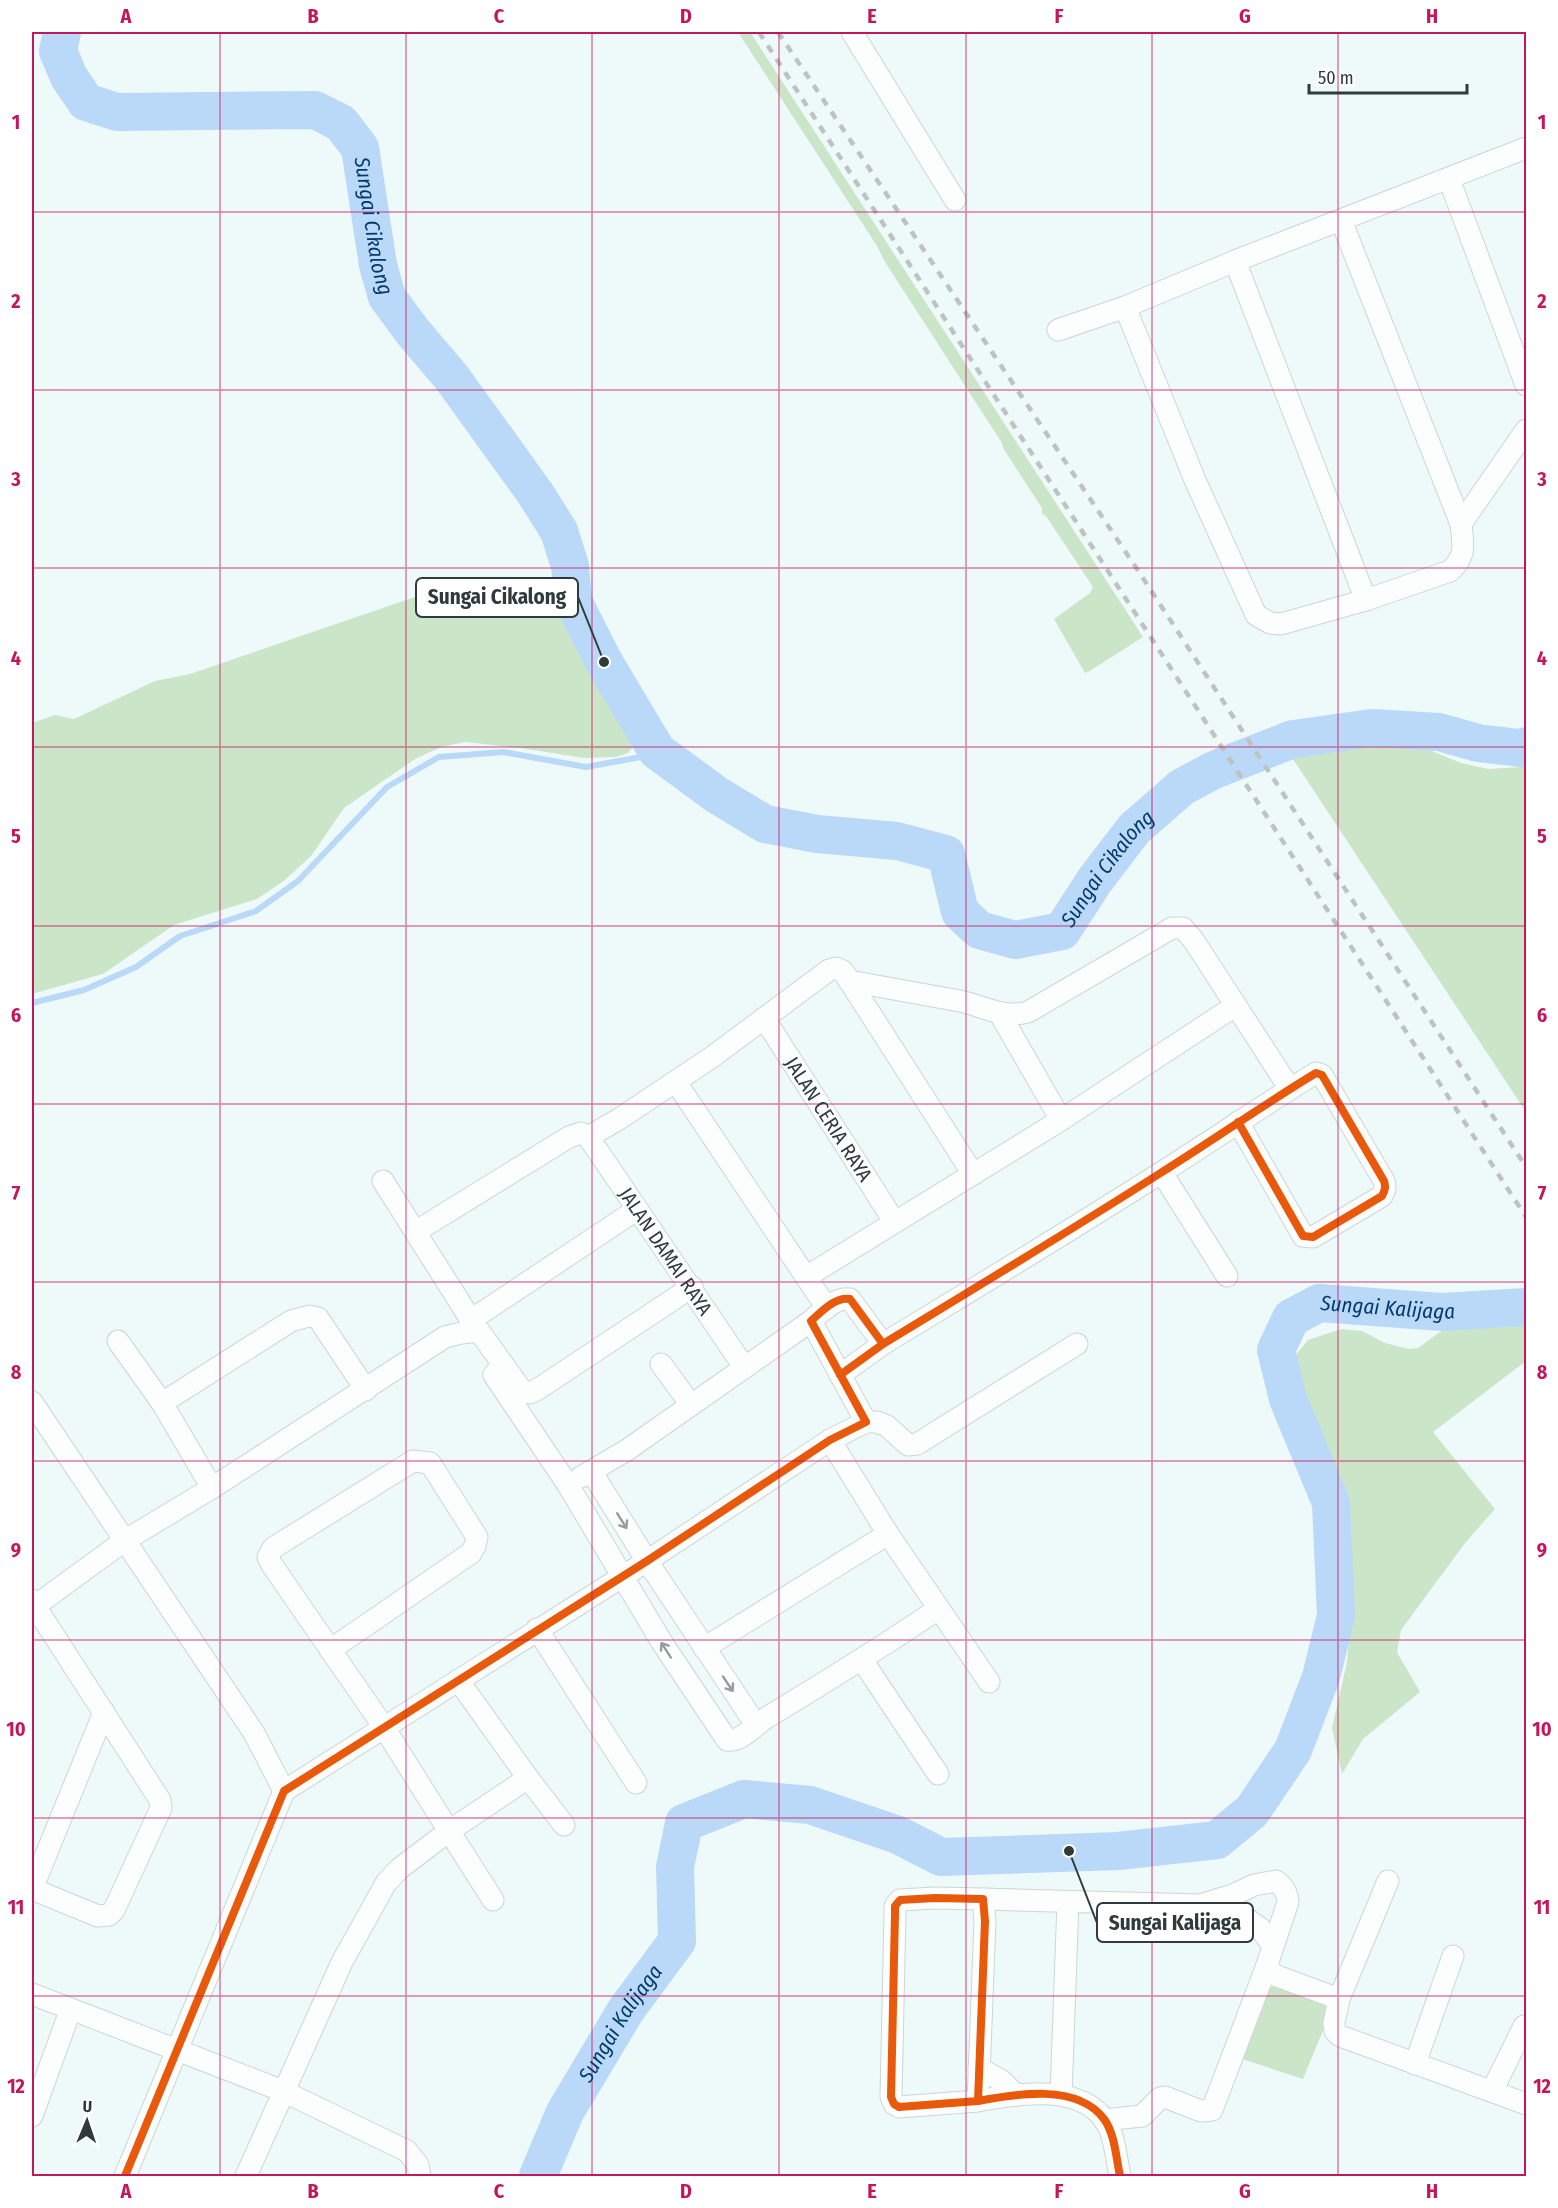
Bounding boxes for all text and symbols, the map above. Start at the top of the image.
text: A [120,4,133,28]
text: B [307,4,319,28]
text: C [494,4,505,28]
text: D [680,4,692,28]
text: E [867,4,877,28]
text: F [1055,4,1064,28]
text: G [1239,4,1251,28]
text: H [1426,4,1438,28]
scale bar [1309,57,1466,95]
text: 50 m [1318,67,1354,89]
text: 1 [12,110,20,134]
text: 1 [1538,110,1546,134]
water label: Sungai Cikalong [348,154,399,298]
text: 2 [10,289,21,313]
text: 2 [1536,289,1547,313]
text: 3 [10,467,21,491]
text: 3 [1536,467,1547,491]
callout: Sungai Cikalong [416,578,578,617]
text: Sungai Cikalong [428,584,567,610]
text: 4 [11,646,21,670]
text: 4 [1537,646,1547,670]
water label: Sungai Cikalong [1055,804,1159,933]
text: 5 [11,824,21,848]
text: 5 [1537,824,1547,848]
text: 6 [11,1003,21,1027]
text: 6 [1537,1003,1547,1027]
street label: JALAN CERIA RAYA [780,1052,878,1186]
text: 7 [12,1181,21,1205]
text: 7 [1538,1181,1547,1205]
street label: JALAN DAMAI RAYA [614,1183,718,1320]
water label: Sungai Kalijaga [1319,1290,1456,1325]
text: 8 [11,1360,22,1384]
text: 8 [1537,1360,1548,1384]
one-way arrow [616,1512,628,1529]
text: 9 [11,1538,21,1562]
text: 9 [1537,1538,1547,1562]
one-way arrow [660,1642,672,1659]
one-way arrow [722,1675,734,1692]
text: 10 [6,1717,26,1741]
text: 10 [1532,1717,1552,1741]
text: 11 [8,1895,24,1919]
text: 11 [1534,1895,1550,1919]
callout: Sungai Kalijaga [1097,1903,1253,1942]
text: Sungai Kalijaga [1109,1910,1241,1936]
water label: Sungai Kalijaga [572,1960,668,2088]
text: 12 [7,2074,25,2098]
text: 12 [1533,2074,1551,2098]
north arrow [57,2091,117,2151]
text: U [82,2097,93,2116]
text: A [120,2179,133,2203]
text: B [307,2179,319,2203]
text: C [494,2179,505,2203]
text: D [680,2179,692,2203]
text: E [867,2179,877,2203]
text: F [1055,2179,1064,2203]
text: G [1239,2179,1251,2203]
text: H [1426,2179,1438,2203]

